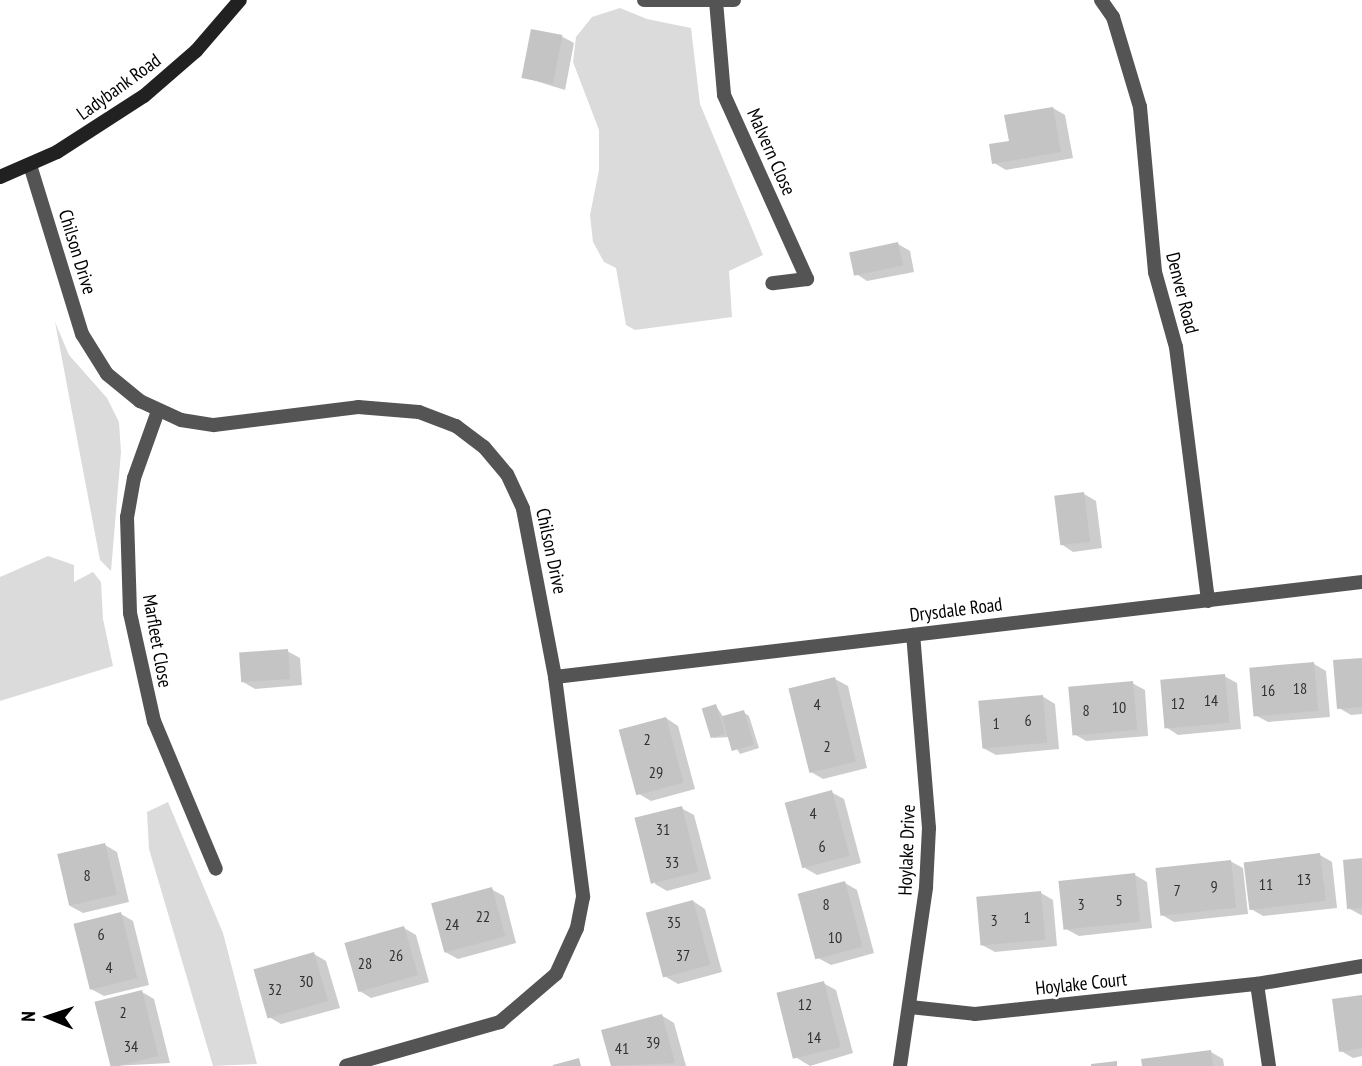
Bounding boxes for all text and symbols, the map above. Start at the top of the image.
street label: Ladybank Road [72,49,166,125]
street label: Malvern Close [742,105,800,199]
street label: Chilson Drive [53,207,101,297]
street label: Denver Road [1161,250,1203,336]
street label: Chilson Drive [531,506,571,596]
street label: Marfleet Close [138,593,176,689]
street label: Drysdale Road [908,593,1004,627]
house number: 18 [1293,678,1307,698]
house number: 16 [1261,680,1275,700]
house number: 14 [1204,690,1218,710]
house number: 12 [1171,693,1185,713]
house number: 4 [813,694,821,714]
house number: 10 [1112,697,1126,717]
house number: 8 [1082,700,1090,720]
house number: 6 [1024,710,1032,730]
house number: 1 [992,713,1000,733]
house number: 2 [643,729,651,749]
house number: 2 [823,736,831,756]
house number: 29 [649,762,663,782]
house number: 4 [809,803,817,823]
street label: Hoylake Drive [894,804,920,896]
house number: 31 [656,819,670,839]
house number: 6 [818,836,826,856]
house number: 33 [665,852,679,872]
house number: 8 [83,865,91,885]
house number: 13 [1297,869,1311,889]
house number: 11 [1259,874,1273,894]
house number: 9 [1210,876,1218,896]
house number: 7 [1173,880,1181,900]
house number: 5 [1115,890,1123,910]
house number: 8 [822,894,830,914]
house number: 3 [1077,894,1085,914]
house number: 22 [476,906,490,926]
house number: 1 [1023,907,1031,927]
house number: 3 [990,910,998,930]
house number: 35 [667,912,681,932]
house number: 24 [445,914,459,934]
house number: 6 [97,924,105,944]
house number: 10 [828,927,842,947]
house number: 26 [389,945,403,965]
house number: 37 [676,945,690,965]
house number: 28 [358,953,372,973]
house number: 4 [105,957,113,977]
street label: Hoylake Court [1034,968,1128,1000]
house number: 30 [299,971,313,991]
house number: 32 [268,979,282,999]
north arrow [14,982,84,1052]
house number: 12 [798,994,812,1014]
house number: 2 [119,1002,127,1022]
text: N [16,1011,40,1022]
house number: 14 [807,1027,821,1047]
house number: 39 [646,1032,660,1052]
house number: 34 [124,1036,138,1056]
house number: 41 [615,1038,629,1058]

